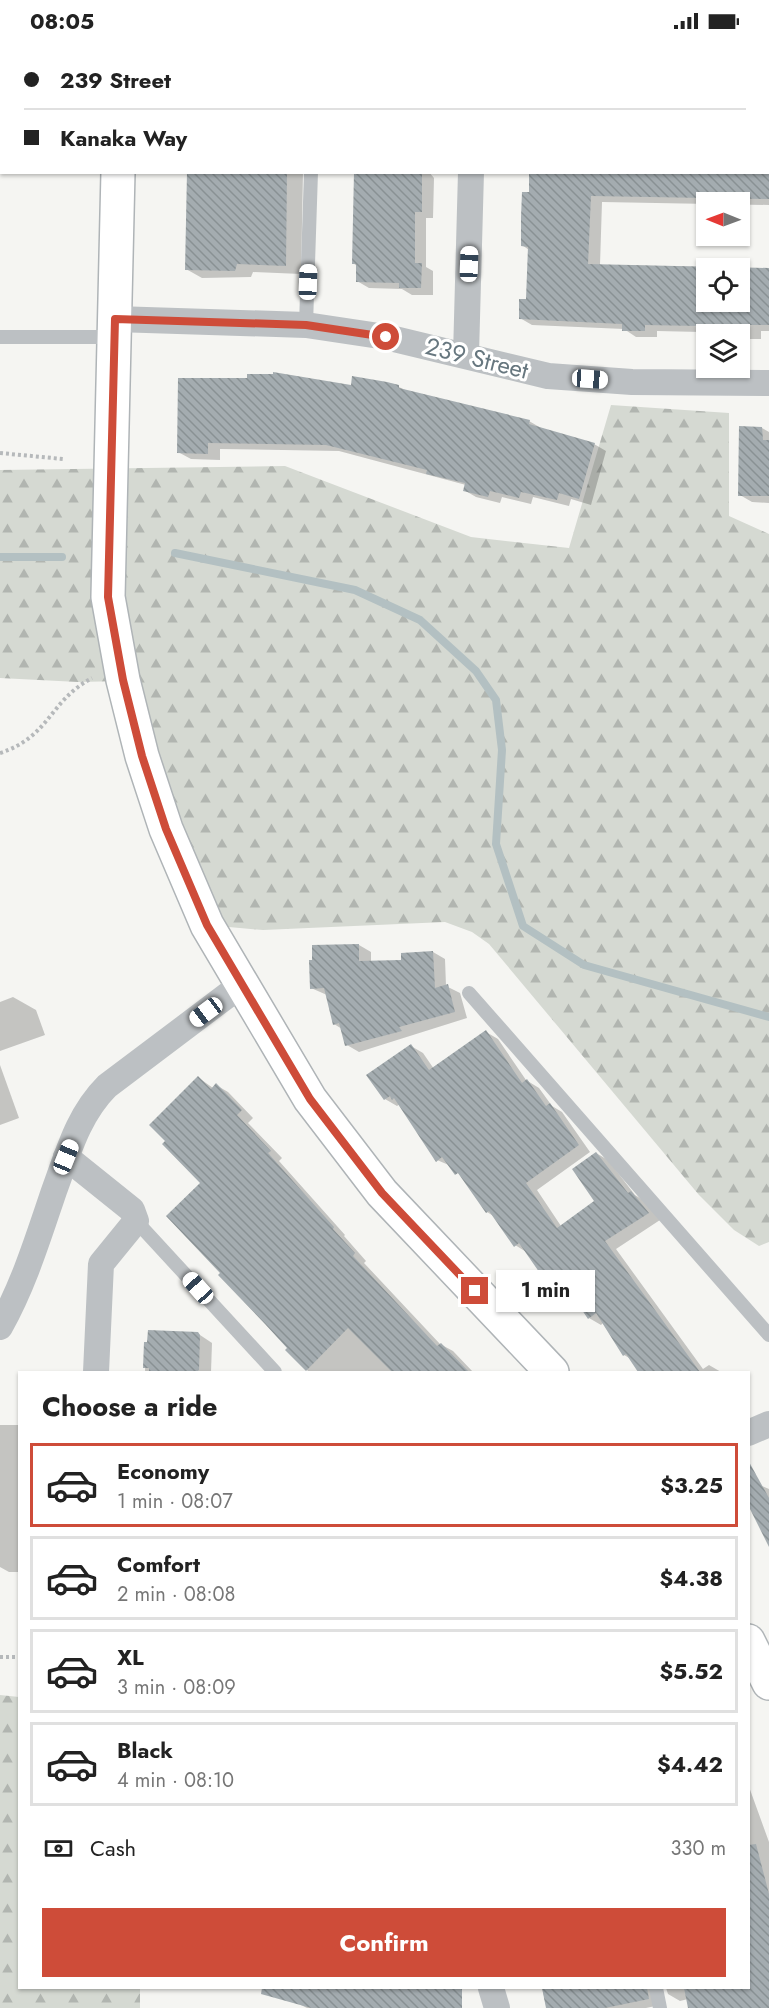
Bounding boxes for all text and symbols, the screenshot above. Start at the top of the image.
text: 08:05 [30,5,94,37]
text: 239 Street [60,64,171,96]
text: Kanaka Way [60,122,187,154]
north arrow [696,192,750,246]
map controls [696,192,750,378]
car [459,246,479,282]
button: locate [696,258,750,312]
car [298,264,318,300]
route start [372,323,399,350]
button: layers [696,324,750,378]
street label: 239 Street [422,328,532,388]
car [571,369,609,389]
car [186,994,226,1030]
car [51,1137,81,1177]
car [179,1269,217,1307]
callout: 1 min [496,1270,595,1312]
text: 1 min [521,1276,570,1305]
route end [461,1277,488,1304]
text: Choose a ride [42,1387,217,1426]
text: Economy [117,1455,209,1487]
icon: car [45,1458,99,1512]
text: $3.25 [660,1469,723,1501]
text: 1 min · 08:07 [117,1487,233,1516]
text: Comfort [117,1548,200,1580]
icon: car [45,1551,99,1605]
text: $4.38 [659,1562,723,1594]
text: 2 min · 08:08 [117,1580,236,1609]
text: XL [117,1641,144,1673]
icon: car [45,1644,99,1698]
text: $5.52 [659,1655,723,1687]
text: 3 min · 08:09 [117,1673,236,1702]
text: Black [117,1734,173,1766]
icon: car [45,1737,99,1791]
text: $4.42 [657,1748,723,1780]
text: 4 min · 08:10 [117,1766,234,1795]
icon: cash [42,1832,75,1865]
text: Cash [90,1832,136,1864]
text: 330 m [671,1834,726,1863]
button: Confirm [42,1908,726,1977]

